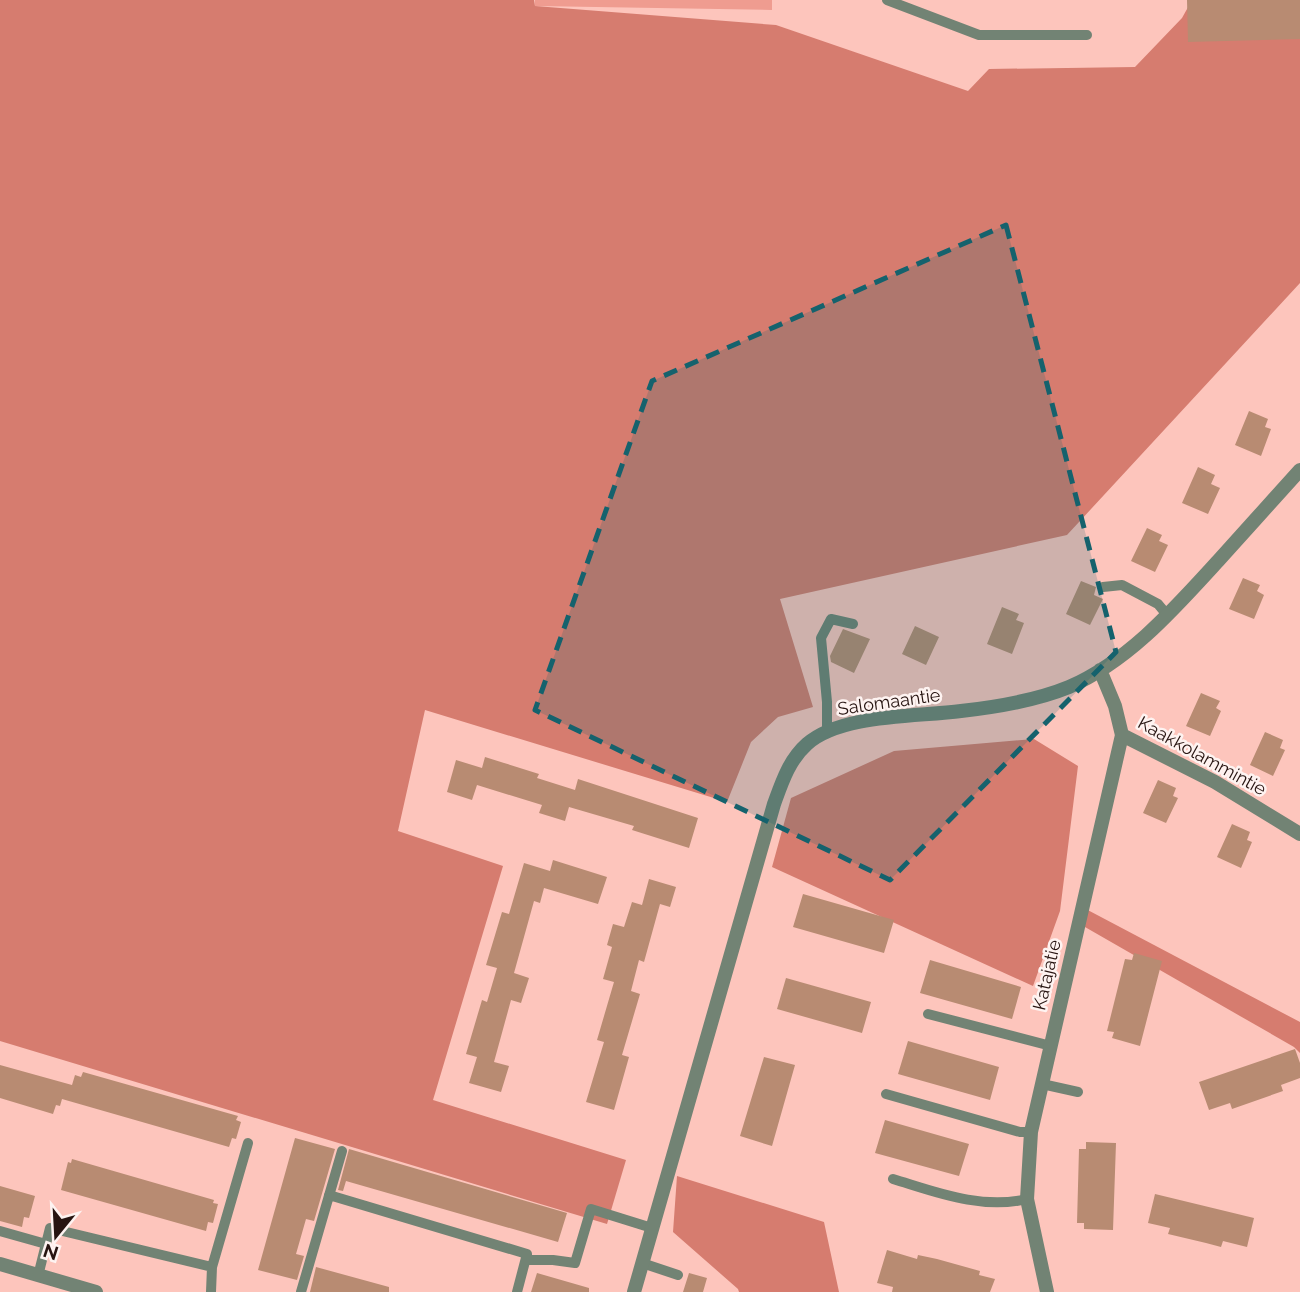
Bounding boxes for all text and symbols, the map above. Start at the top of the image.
street label: Salomaantie [836,684,942,719]
street label: Kaakkolammintie [1135,712,1270,800]
street label: Katajatie [1028,937,1065,1012]
north arrow [21,1201,91,1271]
text: N [40,1239,61,1265]

